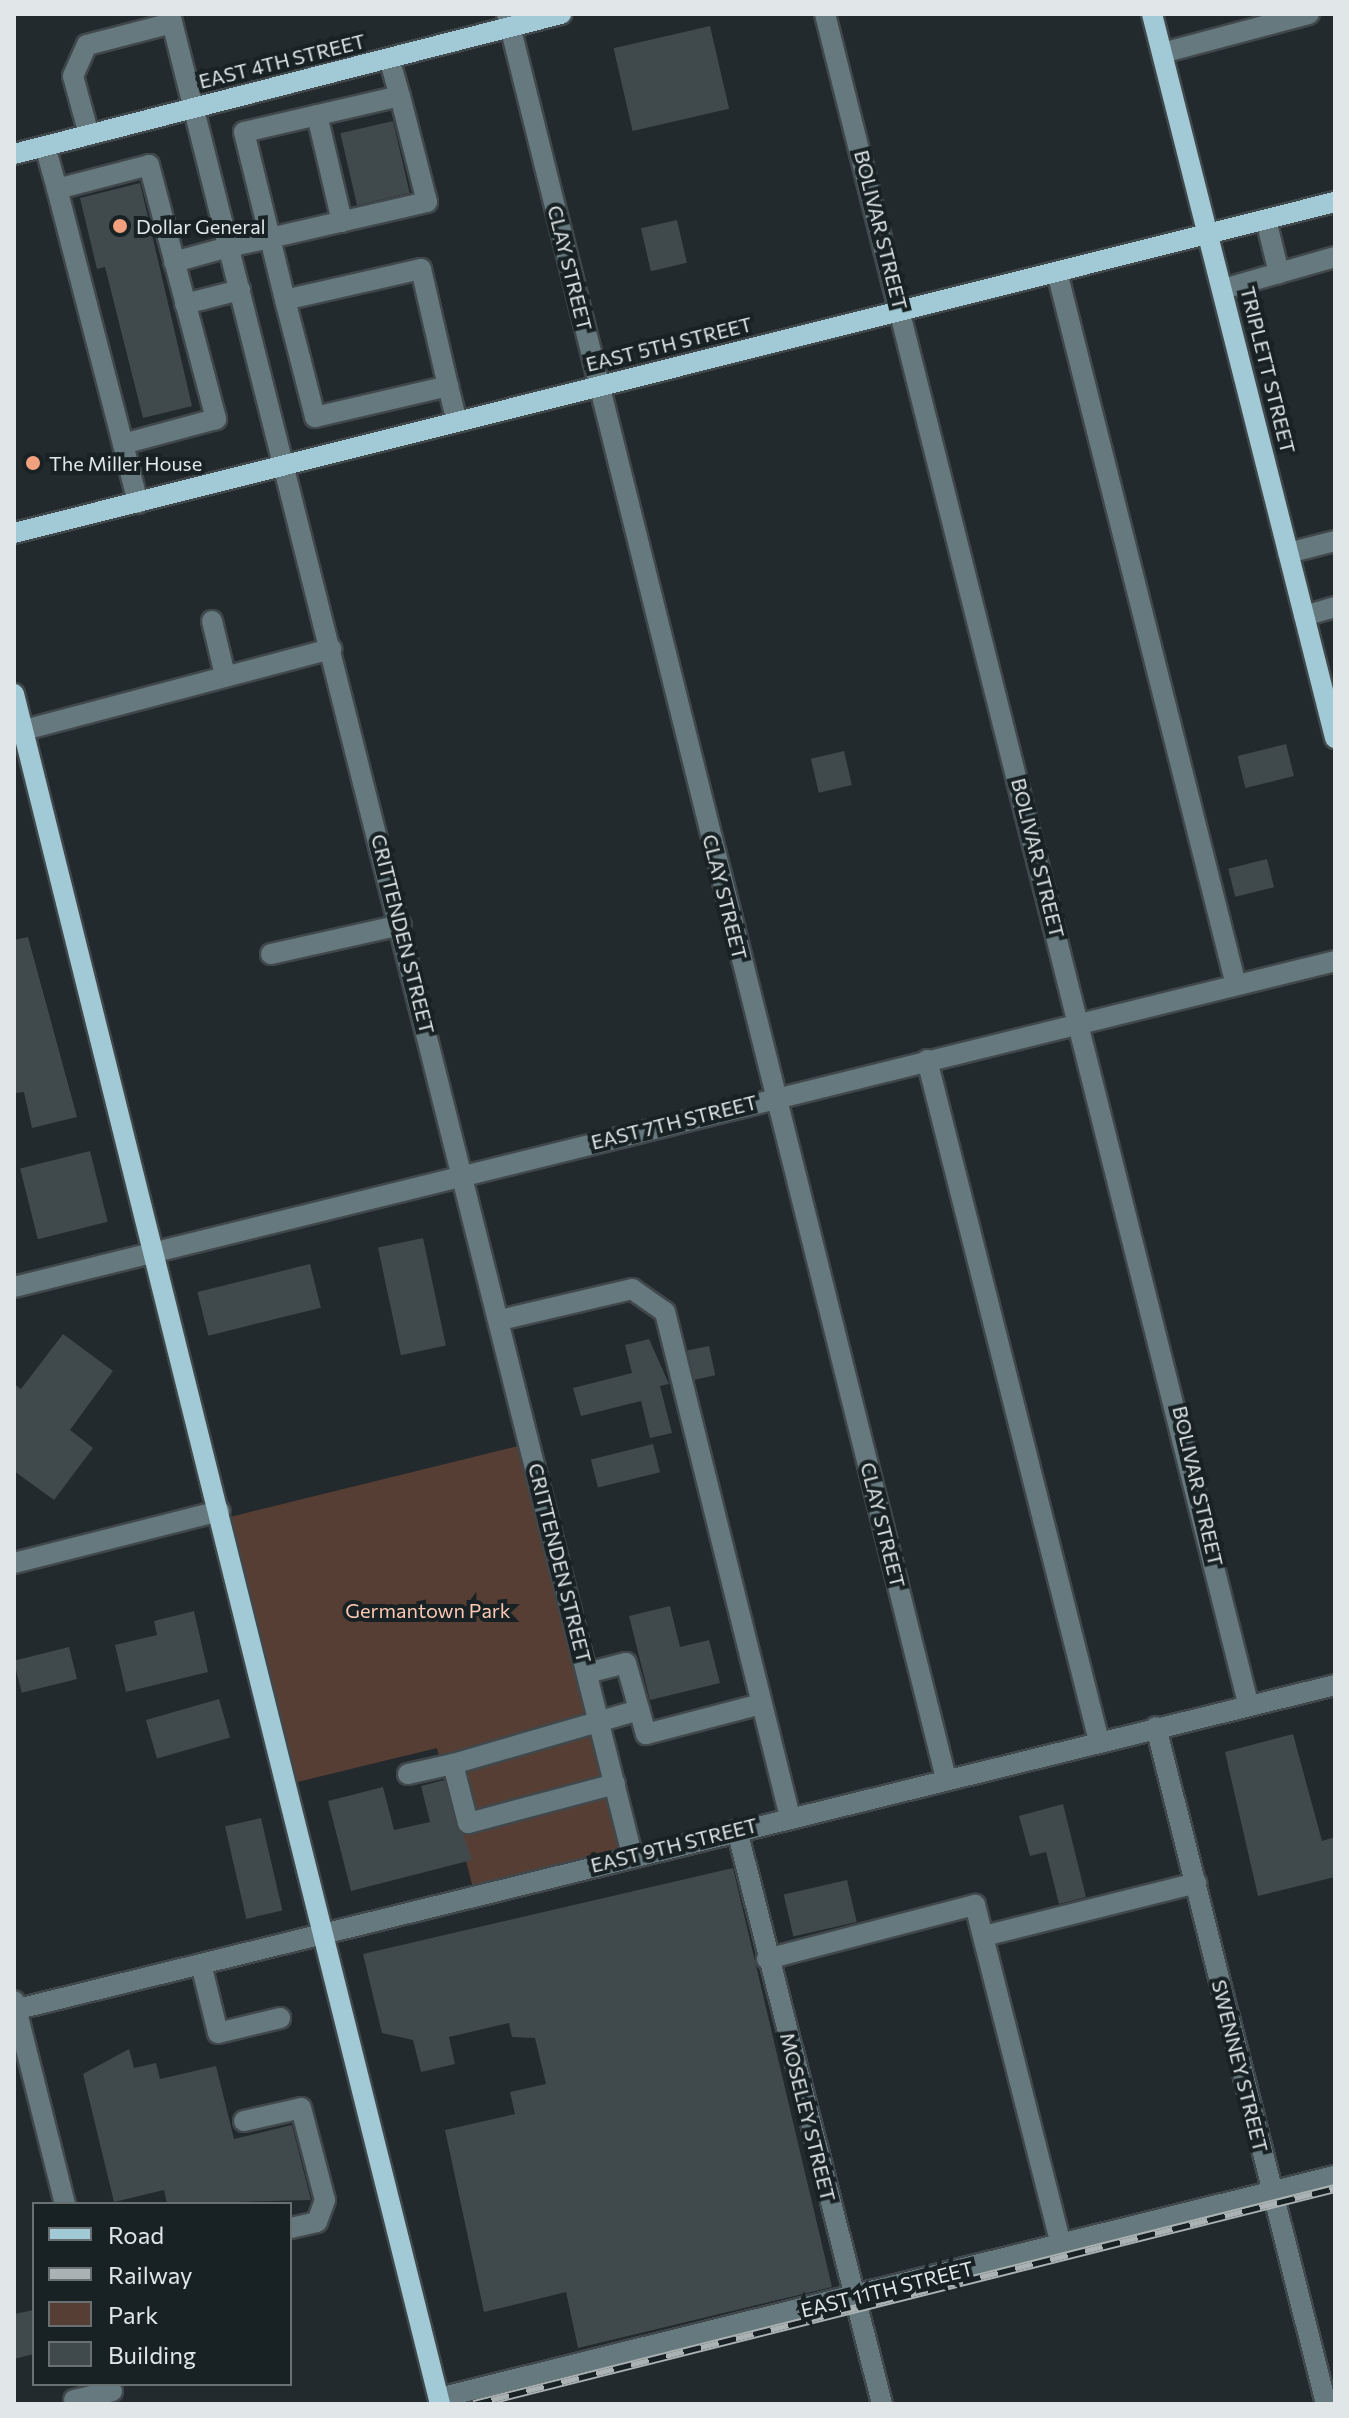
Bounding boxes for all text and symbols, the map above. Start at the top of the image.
street label: EAST 4TH STREET [196,29,368,93]
street label: BOLIVAR STREET [850,148,912,312]
street label: CLAY STREET [543,203,597,333]
place label: Dollar General [136,214,266,238]
marker: Dollar General [111,217,129,235]
street label: TRIPLETT STREET [1236,284,1300,456]
street label: EAST 5TH STREET [583,312,755,376]
place label: The Miller House [49,451,202,475]
marker: The Miller House [24,454,42,472]
street label: BOLIVAR STREET [1007,776,1069,940]
street label: CRITTENDEN STREET [367,832,439,1036]
street label: CLAY STREET [698,832,752,962]
street label: EAST 7TH STREET [589,1090,759,1154]
street label: BOLIVAR STREET [1168,1403,1228,1569]
street label: CLAY STREET [856,1460,910,1590]
street label: CRITTENDEN STREET [524,1461,596,1665]
park label: Germantown Park [345,1598,511,1622]
street label: EAST 9TH STREET [588,1813,760,1877]
street label: SWENNEY STREET [1207,1977,1273,2155]
street label: MOSELEY STREET [775,2030,841,2204]
legend [32,2202,292,2386]
text: Road [108,2220,164,2249]
street label: EAST 11TH STREET [798,2256,976,2322]
text: Railway [108,2260,193,2289]
text: Park [108,2300,158,2329]
text: Building [108,2340,196,2369]

